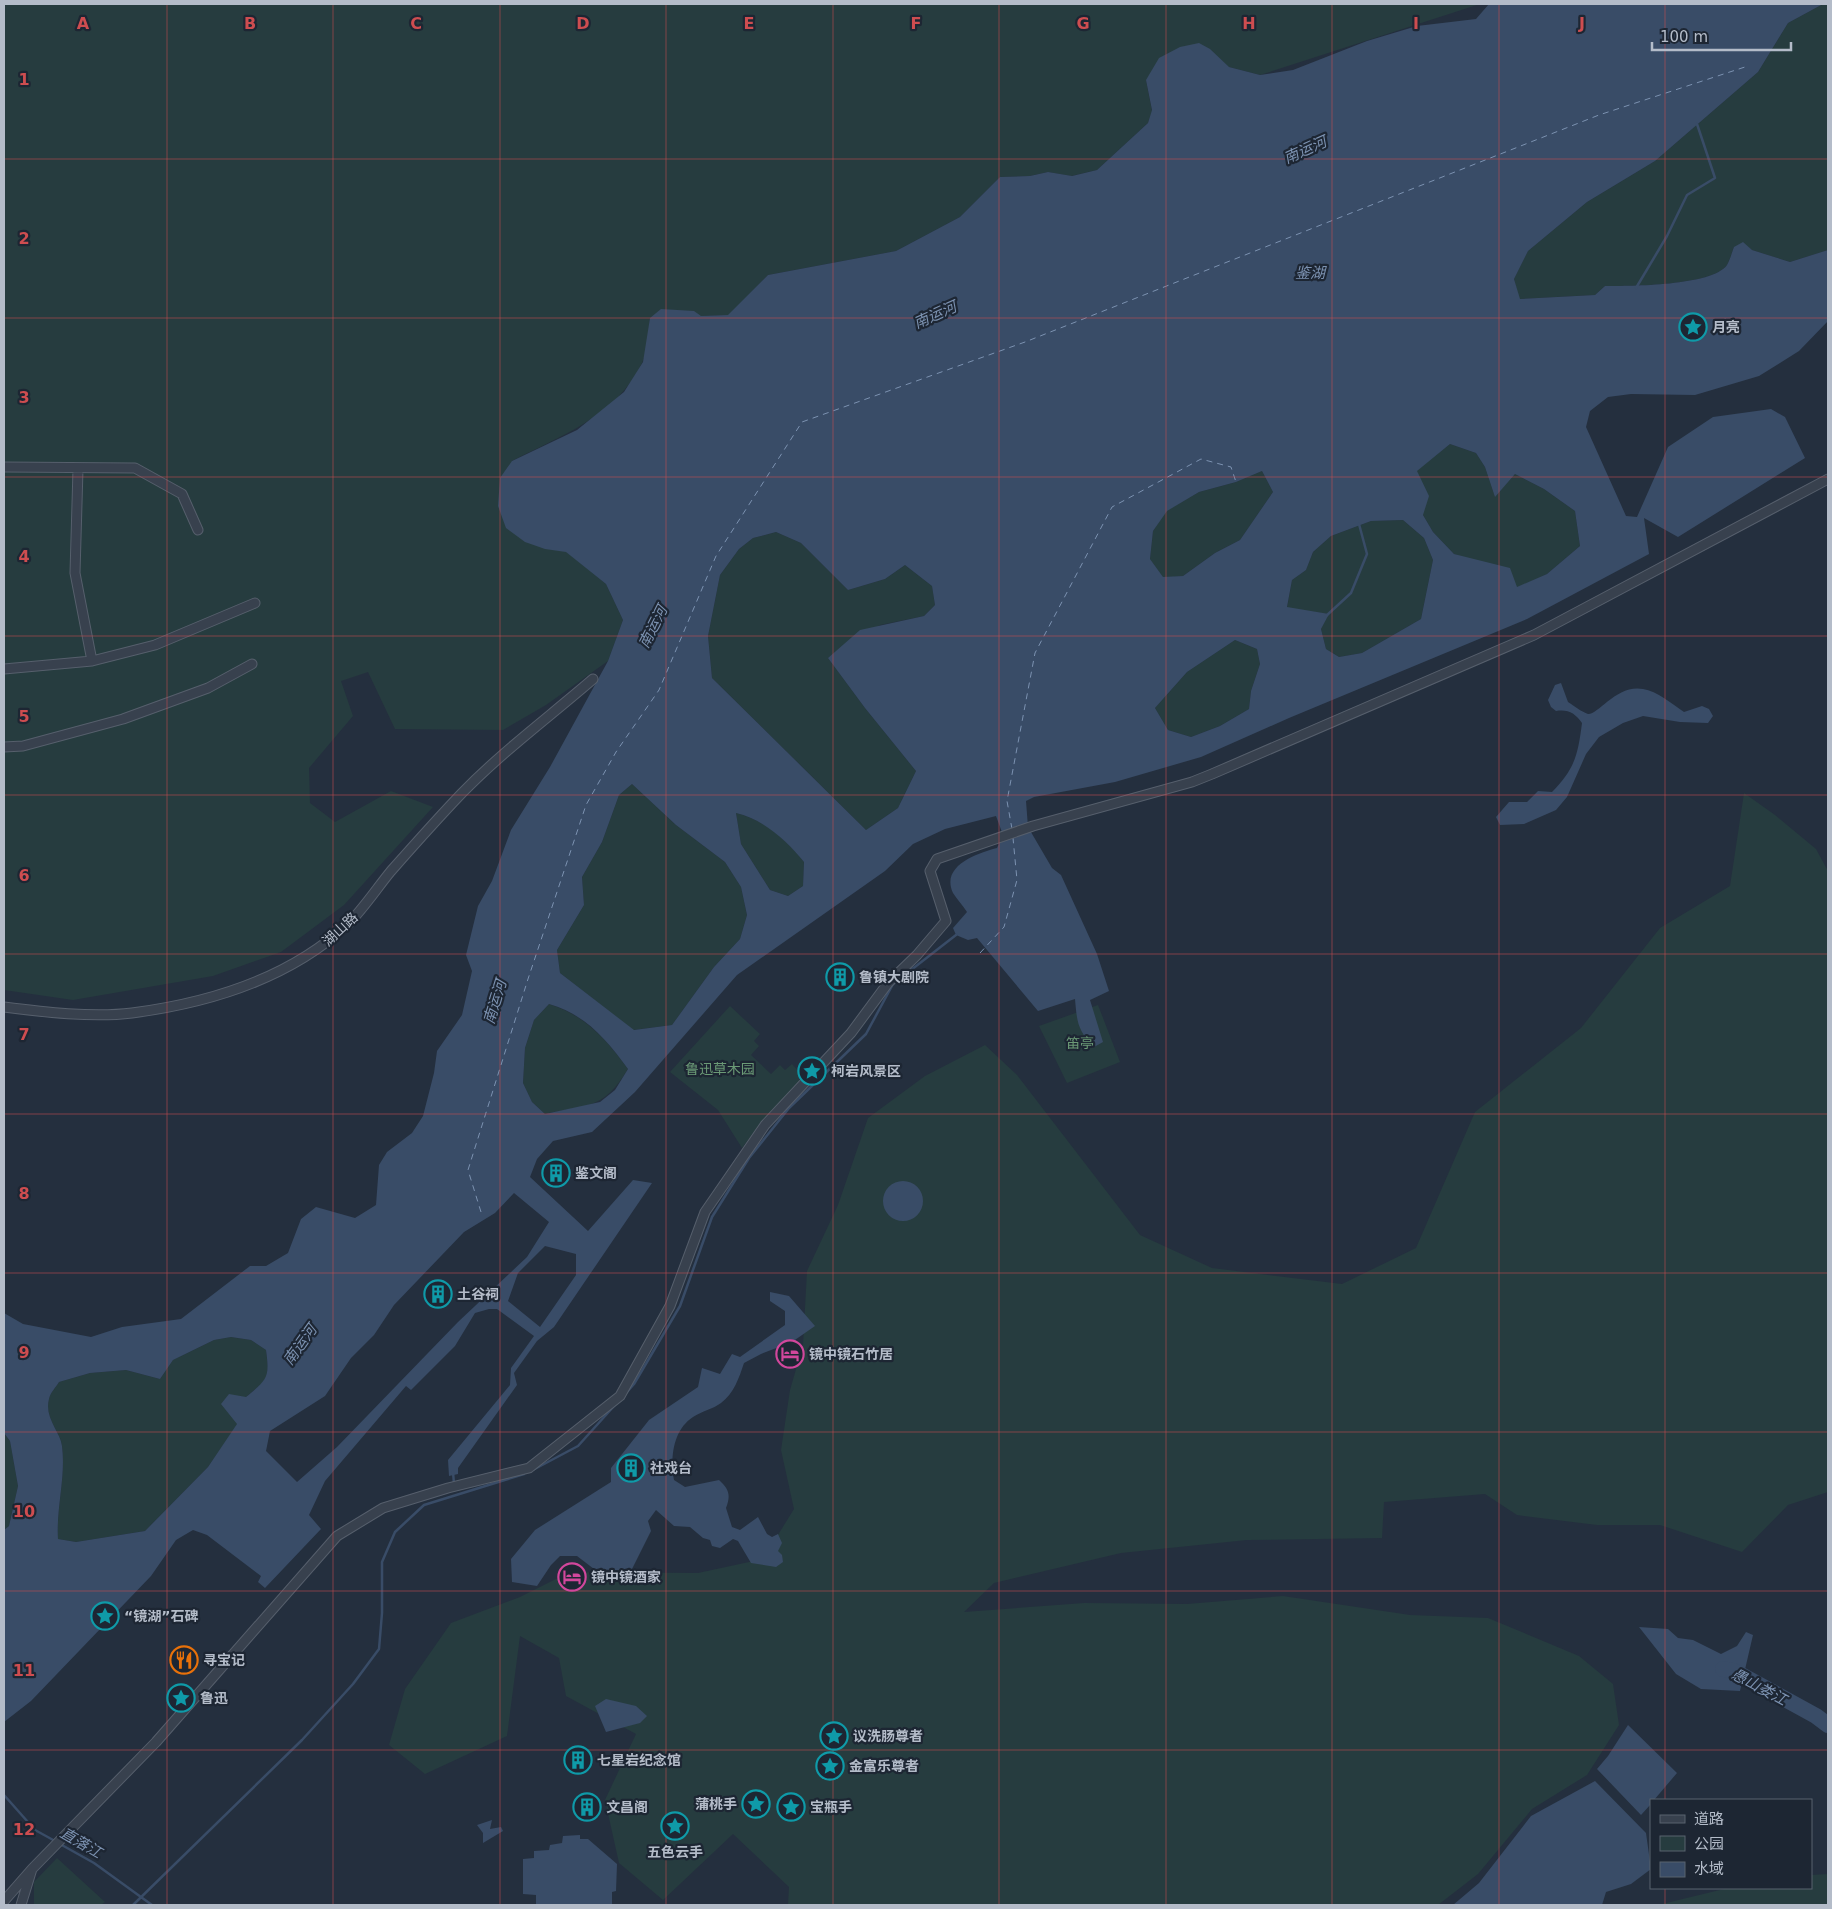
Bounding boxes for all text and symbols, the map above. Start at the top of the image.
text: A [77,14,90,33]
text: B [244,14,256,33]
text: C [410,14,422,33]
text: D [576,14,590,33]
text: E [744,14,754,33]
text: F [911,14,921,33]
text: G [1076,14,1090,33]
text: H [1242,14,1256,33]
text: I [1413,14,1419,33]
text: J [1578,14,1585,33]
scale bar [1652,20,1791,52]
text: 100 m [1660,28,1708,46]
text: 1 [18,70,30,89]
water label: 南运河 [1281,131,1332,167]
text: 2 [18,229,30,248]
water label: 鉴湖 [1295,264,1327,282]
water label: 南运河 [911,296,962,332]
place icon: 月亮 [1678,312,1708,342]
place label: 月亮 [1712,319,1740,335]
text: 3 [18,388,30,407]
text: 4 [18,547,30,566]
water label: 南运河 [635,600,673,651]
text: 5 [18,707,30,726]
text: 6 [18,866,30,885]
street label: 湖山路 [319,909,361,949]
building icon: 鲁镇大剧院 [825,962,855,992]
place label: 鲁镇大剧院 [859,969,929,985]
water label: 南运河 [480,975,511,1026]
text: 7 [18,1025,30,1044]
park label: 笛亭 [1066,1035,1094,1051]
place icon: 柯岩风景区 [797,1056,827,1086]
park label: 鲁迅草木园 [685,1061,755,1077]
place label: 柯岩风景区 [831,1063,901,1079]
building icon: 鉴文阁 [541,1158,571,1188]
place label: 鉴文阁 [575,1165,617,1181]
text: 8 [18,1184,30,1203]
building icon: 土谷祠 [423,1279,453,1309]
place label: 土谷祠 [457,1286,499,1302]
water label: 南运河 [279,1319,322,1368]
hotel icon: 镜中镜石竹居 [775,1339,805,1369]
text: 9 [18,1343,30,1362]
place label: 镜中镜石竹居 [809,1346,893,1362]
building icon: 社戏台 [616,1453,646,1483]
place label: 社戏台 [650,1460,692,1476]
text: 10 [13,1502,35,1521]
hotel icon: 镜中镜酒家 [557,1562,587,1592]
place label: 镜中镜酒家 [591,1569,661,1585]
place icon: “镜湖”石碑 [90,1601,120,1631]
place label: “镜湖”石碑 [124,1608,198,1624]
restaurant icon: 寻宝记 [169,1645,199,1675]
place label: 寻宝记 [203,1652,245,1668]
text: 11 [13,1661,35,1680]
water label: 愚山娄江 [1728,1665,1791,1710]
place icon: 鲁迅 [166,1683,196,1713]
place label: 鲁迅 [200,1690,228,1706]
place icon: 议洗肠尊者 [819,1721,849,1751]
place label: 议洗肠尊者 [853,1728,923,1744]
building icon: 七星岩纪念馆 [563,1745,593,1775]
place icon: 金富乐尊者 [815,1751,845,1781]
place label: 七星岩纪念馆 [597,1752,681,1768]
place label: 金富乐尊者 [849,1758,919,1774]
place icon: 蒲桃手 [741,1789,771,1819]
building icon: 文昌阁 [572,1792,602,1822]
place icon: 宝瓶手 [776,1792,806,1822]
place label: 蒲桃手 [695,1796,737,1812]
place label: 文昌阁 [606,1799,648,1815]
place label: 宝瓶手 [810,1799,852,1815]
legend [1650,1799,1812,1889]
text: 道路 [1694,1810,1724,1828]
place icon: 五色云手 [660,1811,690,1841]
text: 12 [13,1820,35,1839]
water label: 直落江 [57,1824,107,1863]
text: 公园 [1694,1835,1724,1853]
place label: 五色云手 [647,1844,703,1860]
text: 水域 [1694,1860,1724,1878]

